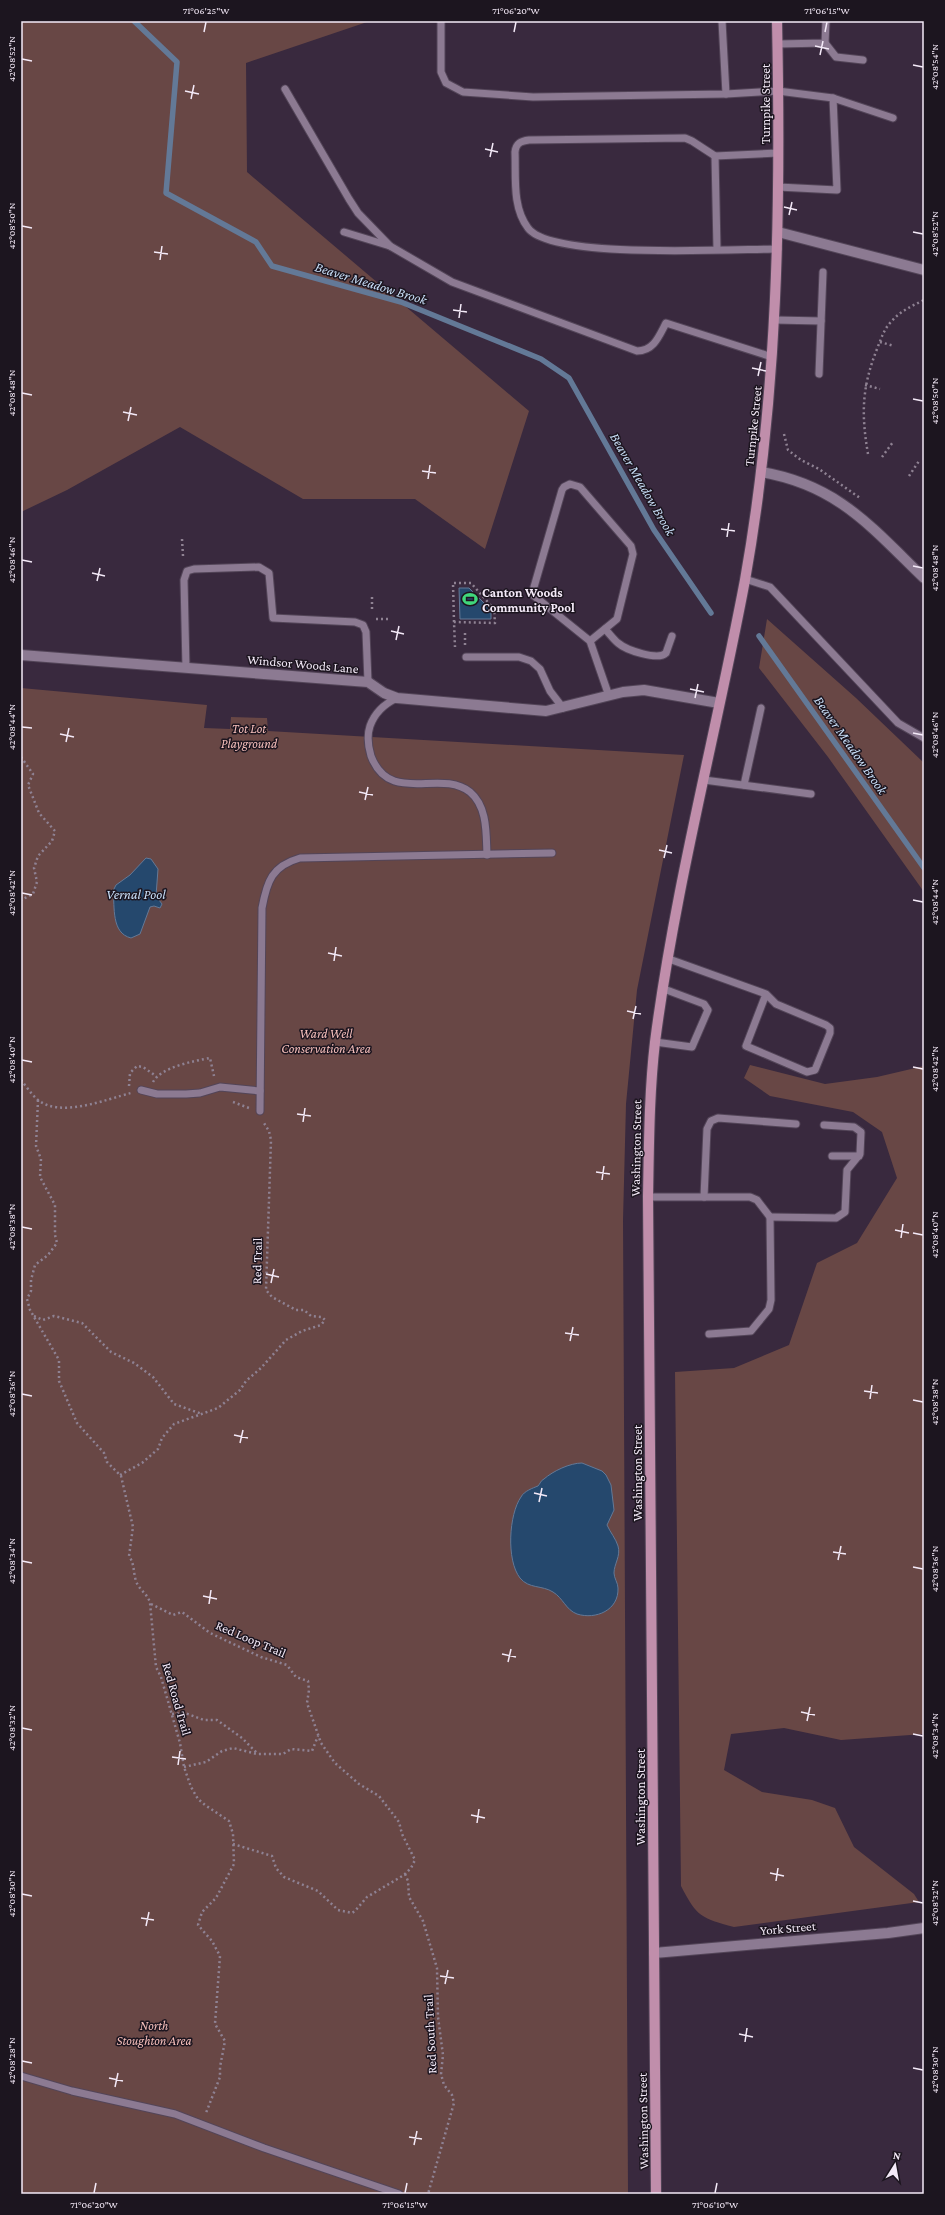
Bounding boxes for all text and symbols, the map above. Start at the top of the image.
text: 71°06'25"W [183,5,230,16]
text: 71°06'20"W [492,5,541,16]
text: 71°06'15"W [804,5,850,16]
text: 42°08'52"N [6,36,17,82]
text: 42°08'54"N [929,43,940,90]
street label: Turnpike Street [758,63,773,144]
text: 42°08'50"N [6,202,17,249]
text: 42°08'52"N [929,211,940,257]
water label: Beaver Meadow Brook [313,258,430,308]
text: 42°08'48"N [6,369,17,416]
text: 42°08'50"N [929,377,940,424]
street label: Turnpike Street [741,385,765,467]
water label: Beaver Meadow Brook [607,430,679,539]
text: 42°08'46"N [6,536,17,583]
text: 42°08'48"N [929,544,940,591]
place label: Canton Woods Community Pool [482,585,575,615]
sports icon: Canton Woods Community Pool [461,590,479,608]
street label: Windsor Woods Lane [247,652,359,676]
water label: Beaver Meadow Brook [811,693,891,798]
text: 42°08'44"N [6,703,17,750]
text: 42°08'46"N [929,711,940,758]
park label: Tot Lot Playground [221,721,278,751]
text: 42°08'42"N [6,870,17,916]
text: 42°08'44"N [929,878,940,925]
water label: Vernal Pool [106,886,166,902]
park label: Ward Well Conservation Area [281,1026,371,1056]
text: 42°08'40"N [6,1036,17,1084]
text: 42°08'42"N [929,1046,940,1092]
street label: Washington Street [628,1099,644,1196]
text: 42°08'38"N [6,1203,17,1250]
text: 42°08'40"N [929,1211,940,1259]
street label: Red Trail [249,1237,265,1284]
text: 42°08'36"N [6,1370,17,1417]
text: 42°08'38"N [929,1378,940,1425]
street label: Washington Street [630,1424,645,1521]
text: 42°08'34"N [6,1537,17,1584]
text: 42°08'36"N [929,1545,940,1592]
street label: Red Loop Trail [214,1617,289,1661]
street label: Red Road Trail [159,1661,195,1738]
text: 42°08'32"N [6,1705,17,1751]
text: 42°08'34"N [929,1712,940,1759]
street label: Washington Street [633,1748,648,1845]
text: 42°08'30"N [6,1870,17,1918]
text: 42°08'32"N [929,1880,940,1926]
street label: York Street [759,1918,817,1938]
street label: Red South Trail [420,1993,440,2074]
park label: North Stoughton Area [116,2018,192,2048]
text: 42°08'28"N [6,2037,17,2085]
text: 42°08'30"N [929,2046,940,2094]
street label: Washington Street [635,2072,651,2169]
north arrow [875,2145,915,2185]
text: N [892,2149,902,2162]
text: 71°06'20"W [70,2199,119,2210]
text: 71°06'15"W [382,2199,428,2210]
text: 71°06'10"W [692,2199,739,2210]

